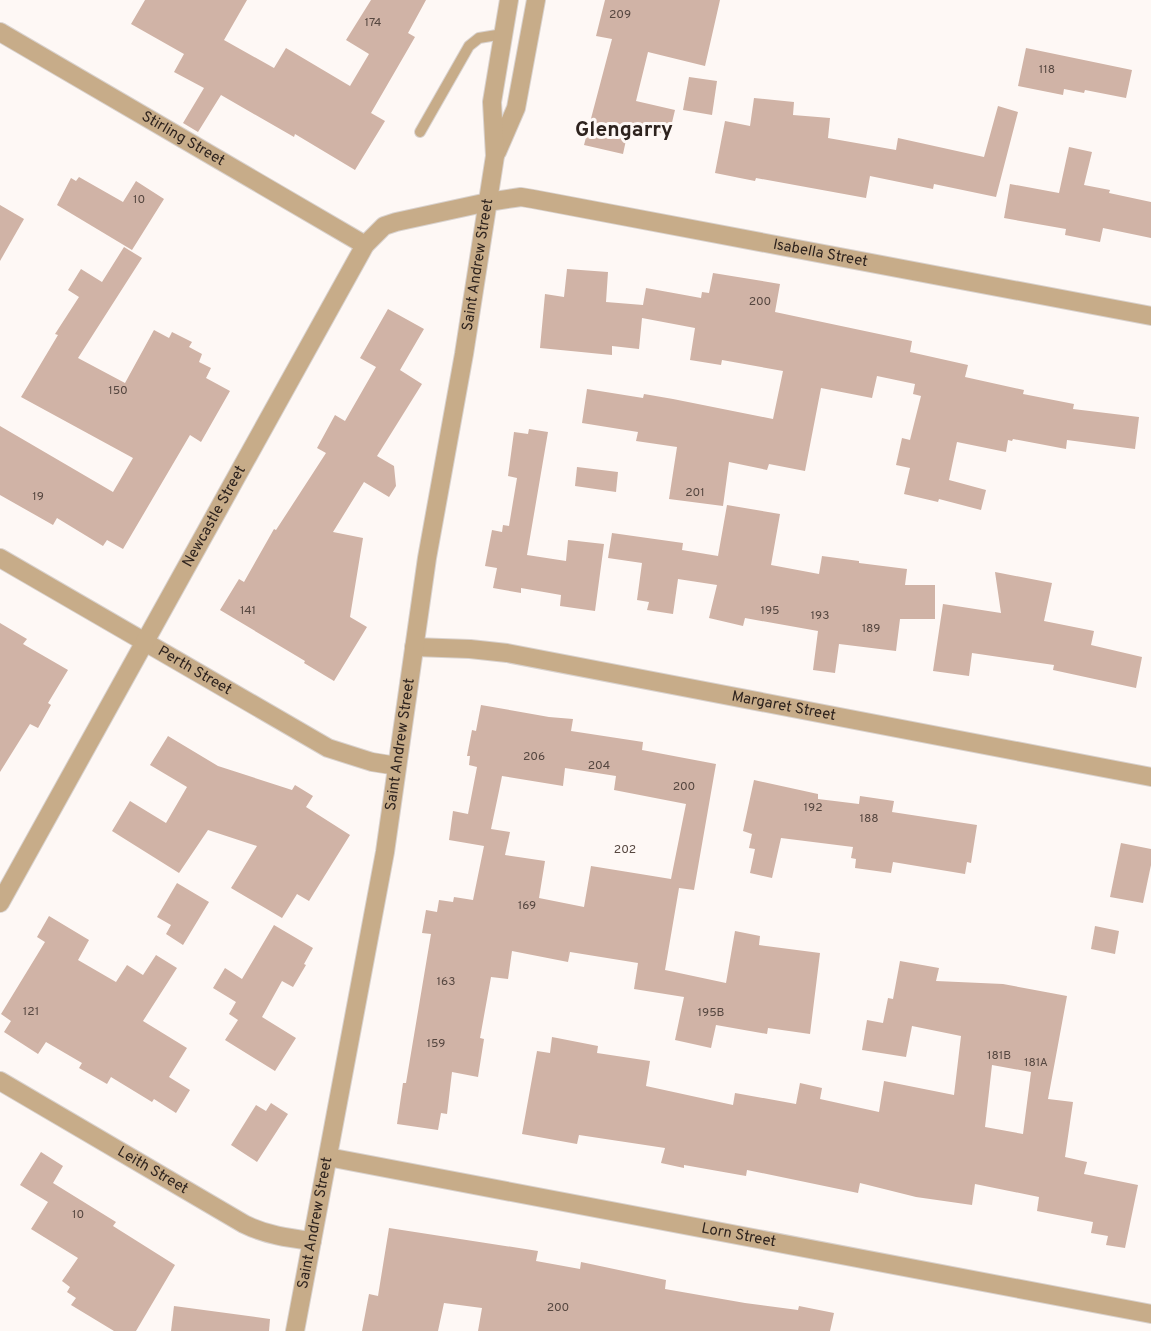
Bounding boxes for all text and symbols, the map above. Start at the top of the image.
house number: 209 [609,7,631,23]
house number: 174 [365,15,381,31]
house number: 118 [1039,62,1055,78]
street label: Stirling Street [138,107,228,171]
district label: Glengarry [575,117,673,144]
house number: 10 [133,192,145,208]
street label: Saint Andrew Street [458,197,498,332]
street label: Isabella Street [771,235,869,272]
house number: 200 [749,294,771,310]
house number: 150 [108,383,128,399]
street label: Newcastle Street [179,462,250,571]
house number: 201 [685,485,705,501]
house number: 19 [32,489,44,505]
house number: 141 [240,603,256,619]
house number: 195 [760,603,780,619]
house number: 193 [811,608,829,624]
house number: 189 [862,621,880,637]
street label: Perth Street [154,642,235,700]
street label: Saint Andrew Street [381,677,419,812]
street label: Margaret Street [730,687,837,726]
house number: 206 [523,749,545,765]
house number: 204 [588,758,610,774]
house number: 200 [673,779,695,795]
house number: 192 [804,800,822,816]
house number: 188 [859,811,879,827]
house number: 202 [614,842,636,858]
house number: 169 [518,898,536,914]
house number: 163 [437,974,455,990]
house number: 121 [23,1004,39,1020]
house number: 195B [698,1005,725,1021]
house number: 159 [427,1036,445,1052]
house number: 181B [987,1048,1011,1064]
house number: 181A [1024,1055,1048,1071]
street label: Leith Street [114,1142,192,1199]
street label: Saint Andrew Street [294,1155,337,1290]
house number: 10 [72,1207,84,1223]
street label: Lorn Street [700,1219,778,1252]
house number: 200 [547,1300,569,1316]

